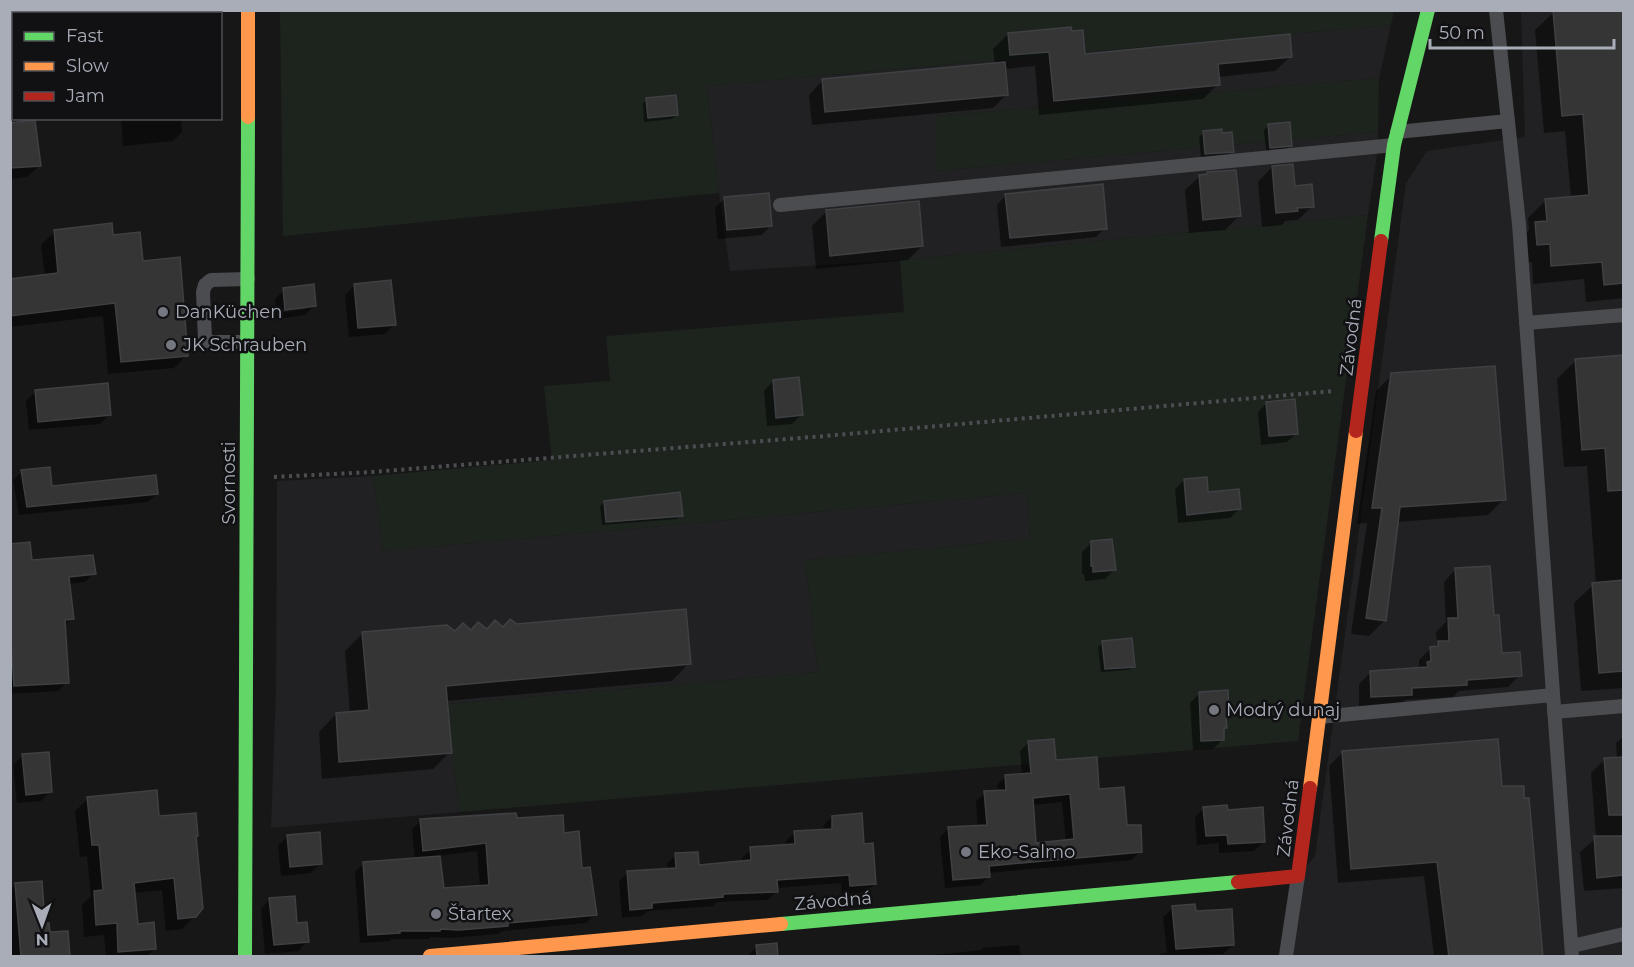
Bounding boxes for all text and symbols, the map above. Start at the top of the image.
legend [12,12,222,120]
scale bar [1430,12,1614,50]
text: 50 m [1439,22,1485,44]
text: Fast [66,25,104,47]
text: Slow [66,55,109,77]
text: Jam [65,85,105,107]
street label: Závodná [1335,297,1367,377]
place label: DanKüchen [175,301,282,323]
marker: DanKüchen [156,305,170,319]
place label: JK Schrauben [182,334,307,356]
marker: JK Schrauben [164,338,178,352]
street label: Svornosti [218,441,240,525]
place label: Modrý dunaj [1226,699,1340,721]
marker: Modrý dunaj [1207,703,1221,717]
street label: Závodná [1272,778,1304,858]
place label: Eko-Salmo [978,841,1075,863]
marker: Eko-Salmo [959,845,973,859]
street label: Závodná [793,887,873,915]
north arrow [12,895,72,955]
place label: Štartex [448,903,512,925]
marker: Štartex [429,907,443,921]
text: N [36,930,49,949]

